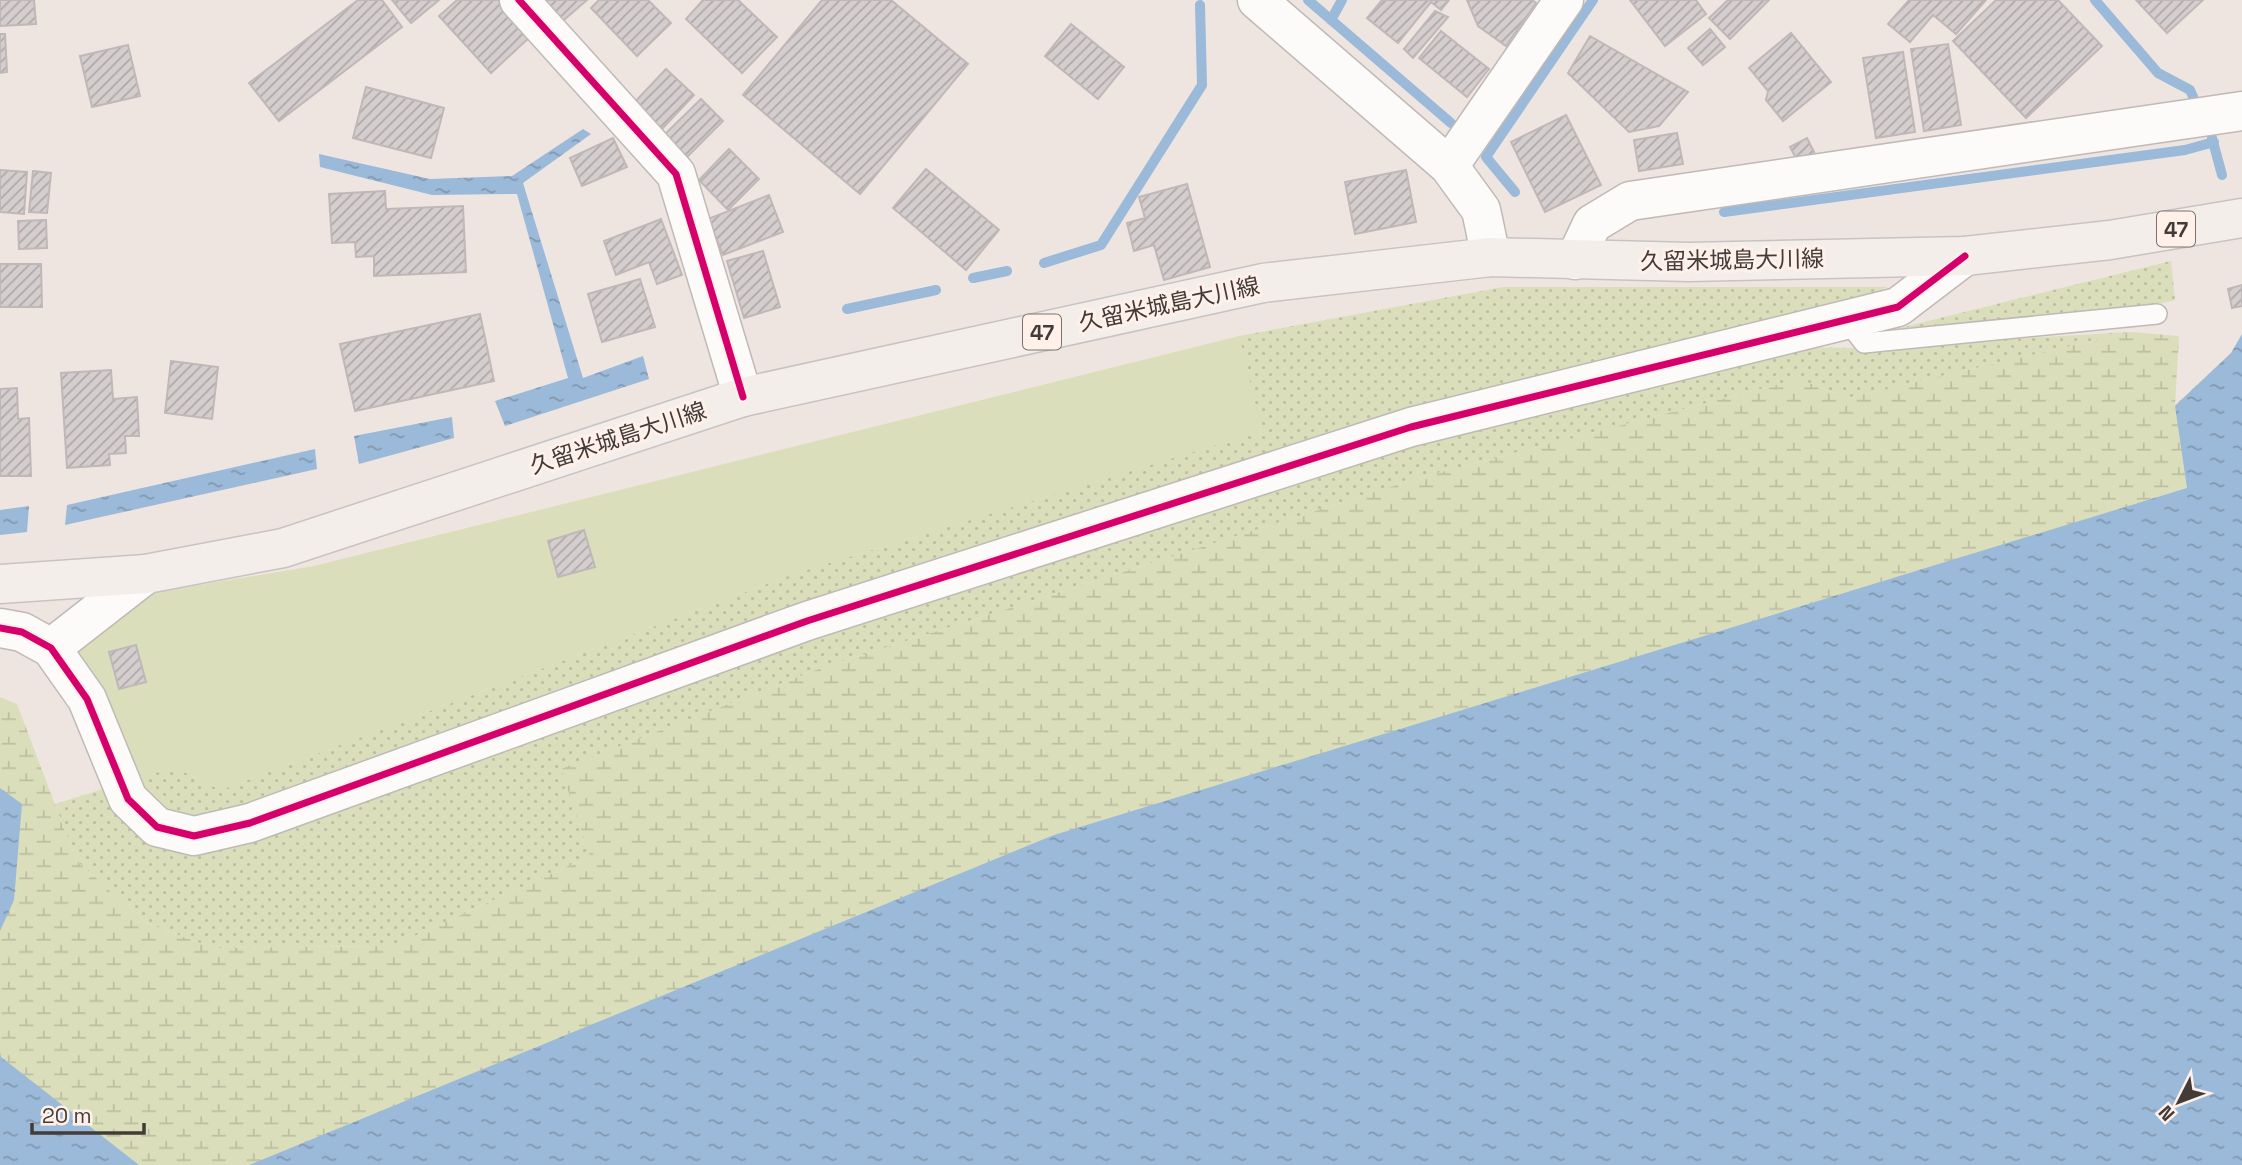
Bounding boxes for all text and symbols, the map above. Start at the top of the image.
road number: 47 [2157,212,2195,246]
street label: 久留米城島大川線 [1640,243,1824,277]
street label: 久留米城島大川線 [1076,270,1262,338]
road number: 47 [1023,314,1061,350]
street label: 久留米城島大川線 [526,395,710,481]
north arrow [2144,1067,2214,1137]
scale bar [32,1092,144,1136]
text: N [2153,1100,2180,1126]
text: 20 m [42,1102,92,1129]

